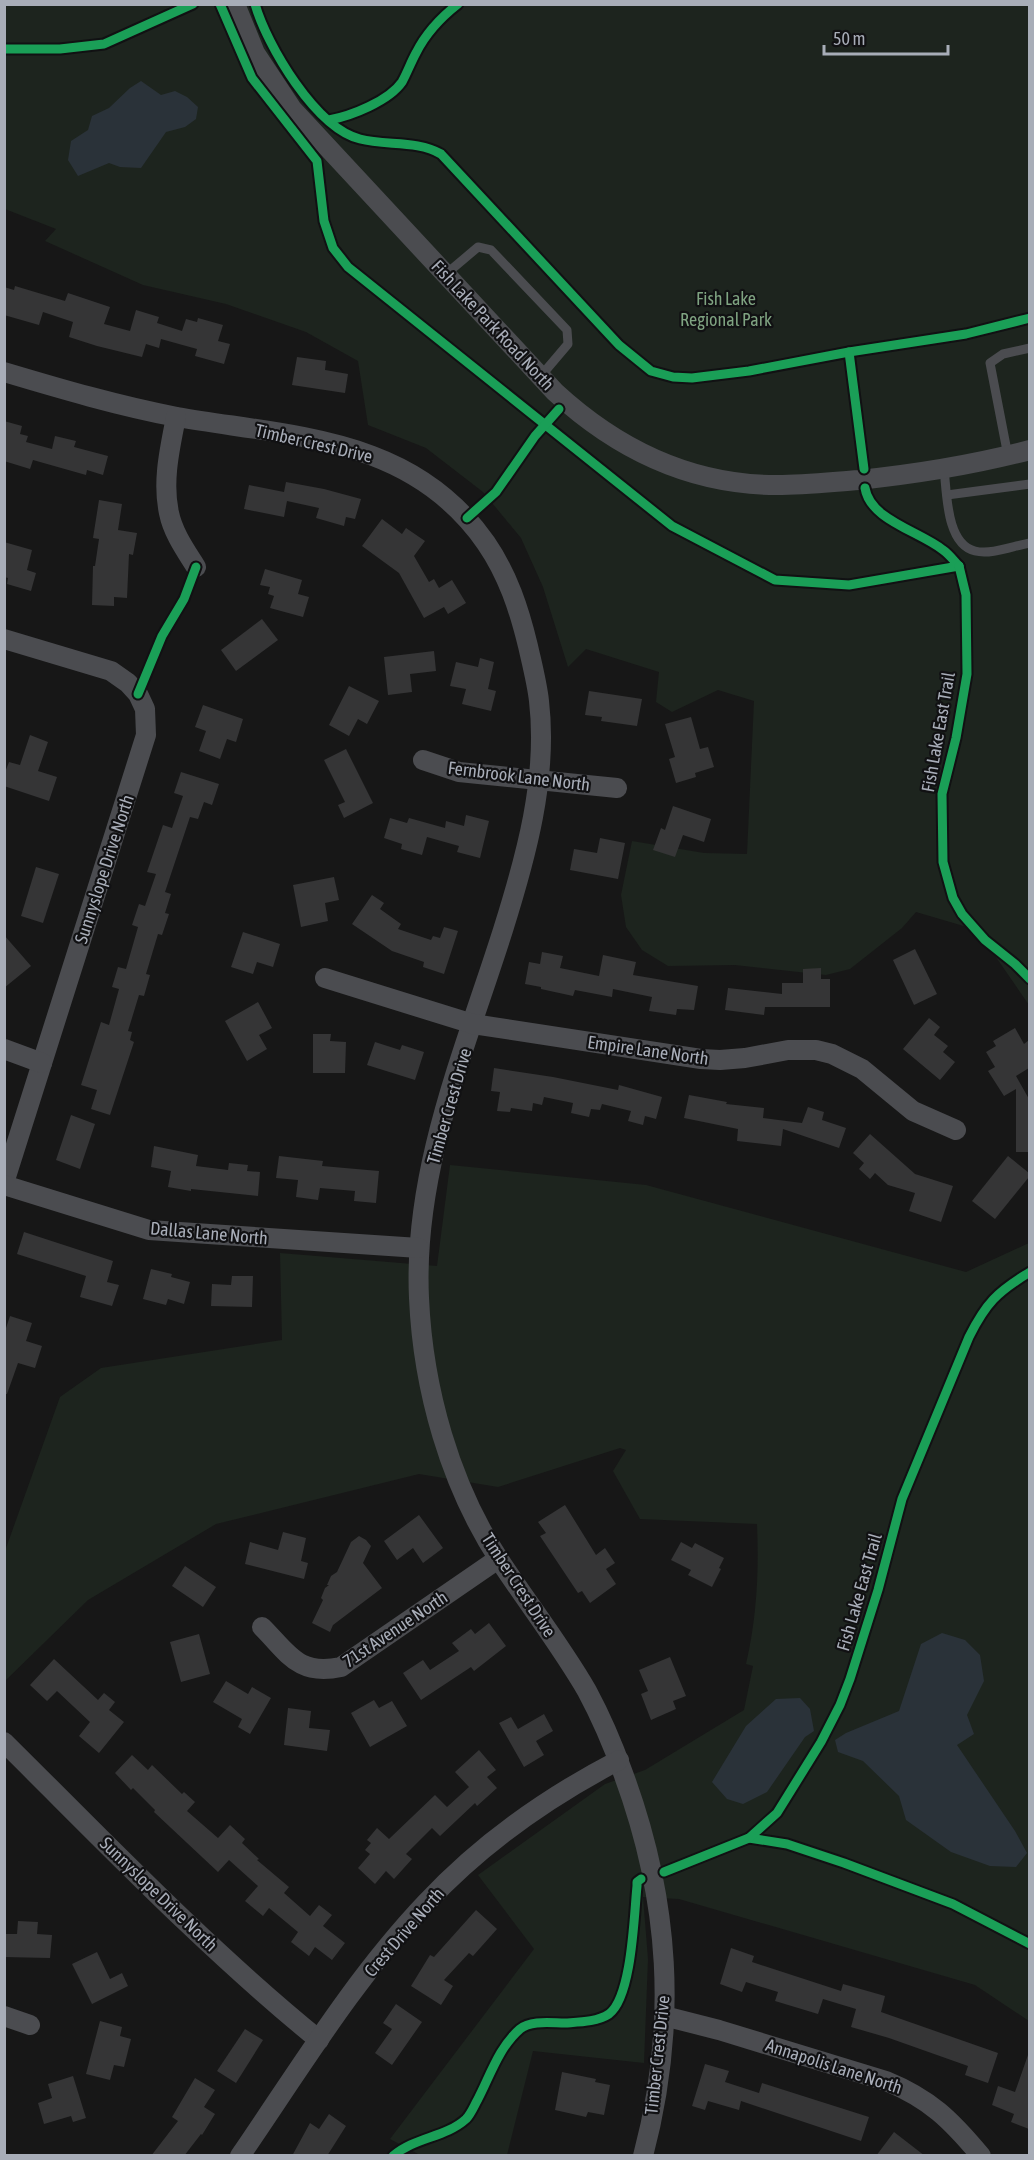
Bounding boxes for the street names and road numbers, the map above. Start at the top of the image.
street label: Fish Lake Park Road North [427,256,559,394]
street label: Timber Crest Drive [253,419,375,467]
street label: Fish Lake East Trail [917,670,959,794]
street label: Fernbrook Lane North [447,757,591,795]
street label: Sunnyslope Drive North [70,792,138,946]
street label: Empire Lane North [586,1031,710,1069]
street label: Timber Crest Drive [422,1046,476,1166]
street label: Dallas Lane North [149,1217,269,1249]
street label: Timber Crest Drive [478,1529,560,1641]
street label: Fish Lake East Trail [832,1530,886,1653]
street label: 71st Avenue North [339,1586,451,1672]
street label: Sunnyslope Drive North [96,1833,222,1955]
street label: Crest Drive North [360,1883,448,1981]
street label: Timber Crest Drive [640,1994,674,2116]
street label: Annapolis Lane North [763,2034,905,2098]

